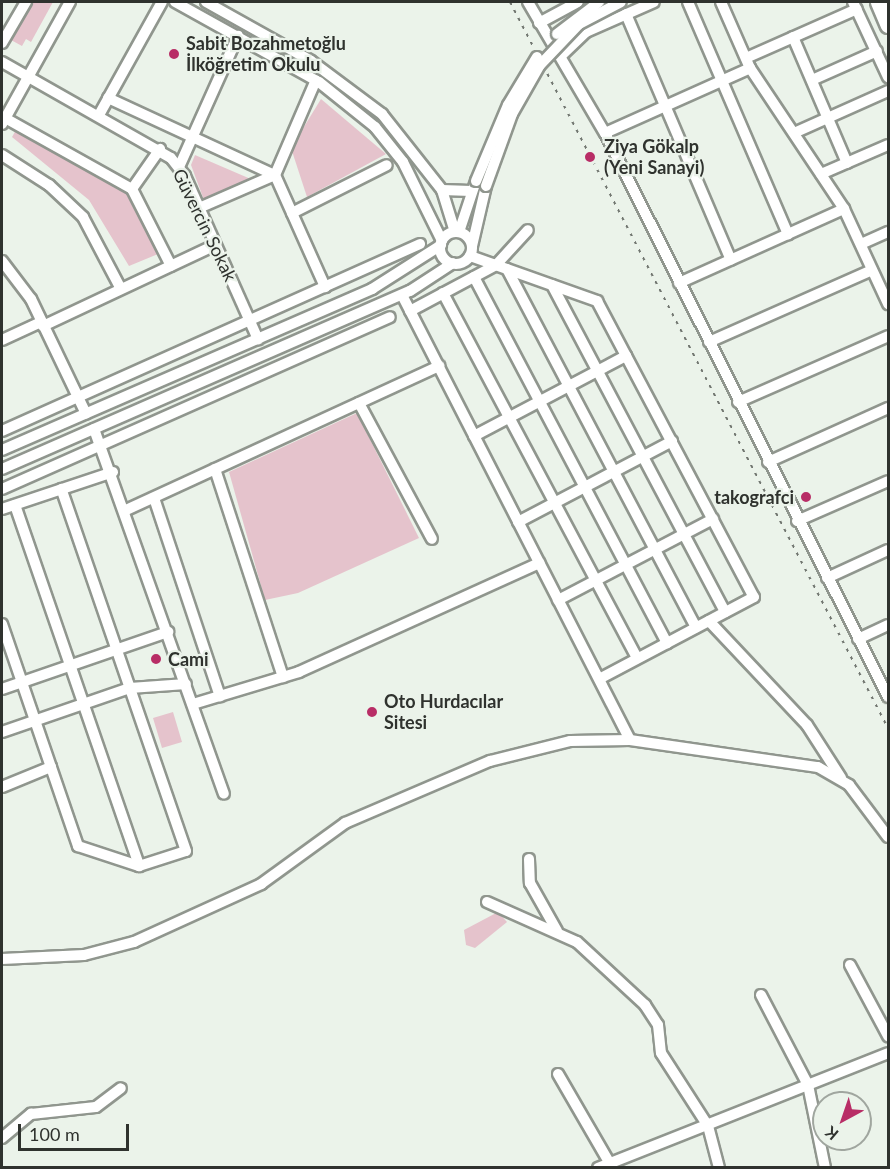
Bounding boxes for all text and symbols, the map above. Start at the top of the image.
place label: Sabit Bozahmetoğlu İlköğretim Okulu [186,33,346,76]
marker: Sabit Bozahmetoğlu İlköğretim Okulu [167,47,181,61]
place label: Ziya Gökalp (Yeni Sanayi) [604,136,704,178]
marker: Ziya Gökalp (Yeni Sanayi) [581,148,599,166]
street label: Güvercin Sokak [168,165,242,285]
place label: takografci [714,486,794,508]
marker: takografci [799,490,813,504]
place label: Cami [168,648,209,670]
marker: Cami [149,652,163,666]
place label: Oto Hurdacılar Sitesi [384,691,503,734]
marker: Oto Hurdacılar Sitesi [365,705,379,719]
north arrow [812,1091,872,1151]
scale bar [21,1112,132,1150]
text: 100 m [29,1123,80,1145]
text: K [821,1123,842,1144]

